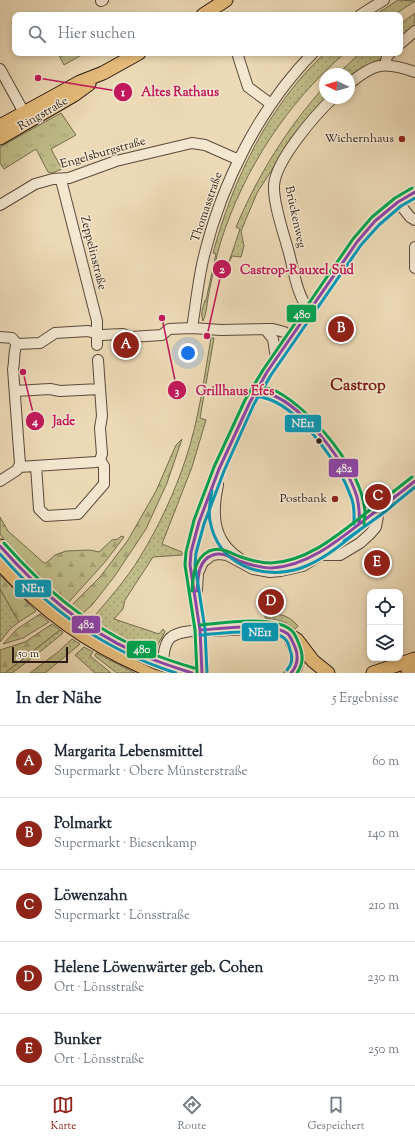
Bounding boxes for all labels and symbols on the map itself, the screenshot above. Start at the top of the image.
north arrow [319,68,355,104]
callout: Altes Rathaus [113,79,227,104]
text: 1 [120,84,126,102]
text: Altes Rathaus [141,84,219,102]
street label: Ringstraße [14,92,72,136]
place label: Wichernhaus [325,130,394,148]
street label: Engelsburgstraße [58,132,148,174]
marker: Wichernhaus [397,134,407,144]
street label: Thomasstraße [187,169,228,244]
street label: Brückenweg [280,184,310,250]
street label: Zeppelinstraße [75,214,111,292]
callout: Castrop-Rauxel Süd [212,257,362,282]
text: 2 [219,261,225,279]
text: Castrop-Rauxel Süd [240,262,355,280]
line badge: 480 [286,304,317,323]
text: 480 [293,307,311,323]
pin: B [328,314,354,344]
pin: A [113,330,139,360]
your location [178,343,198,363]
district label: Castrop [330,375,386,398]
callout: Grillhaus Efes [167,378,282,403]
text: 3 [175,383,180,401]
text: Grillhaus Efes [196,383,274,401]
callout: Jade [25,408,84,433]
text: 4 [31,413,38,431]
text: Jade [52,413,75,431]
line badge: NE11 [284,414,322,433]
text: NE11 [291,416,315,432]
unlabelled marker [314,436,324,446]
line badge: 482 [328,458,359,478]
text: 482 [335,461,353,477]
pin: C [365,482,391,512]
place label: Postbank [280,490,327,508]
marker: Postbank [330,494,340,504]
pin: E [364,548,390,578]
line badge: NE11 [14,579,52,598]
text: NE11 [21,581,45,597]
pin: D [258,587,284,617]
line badge: 482 [71,615,101,634]
text: 482 [77,617,95,633]
line badge: NE11 [241,622,279,642]
text: NE11 [248,625,272,641]
line badge: 480 [126,640,157,659]
text: 480 [133,642,151,658]
scale bar [12,645,68,664]

